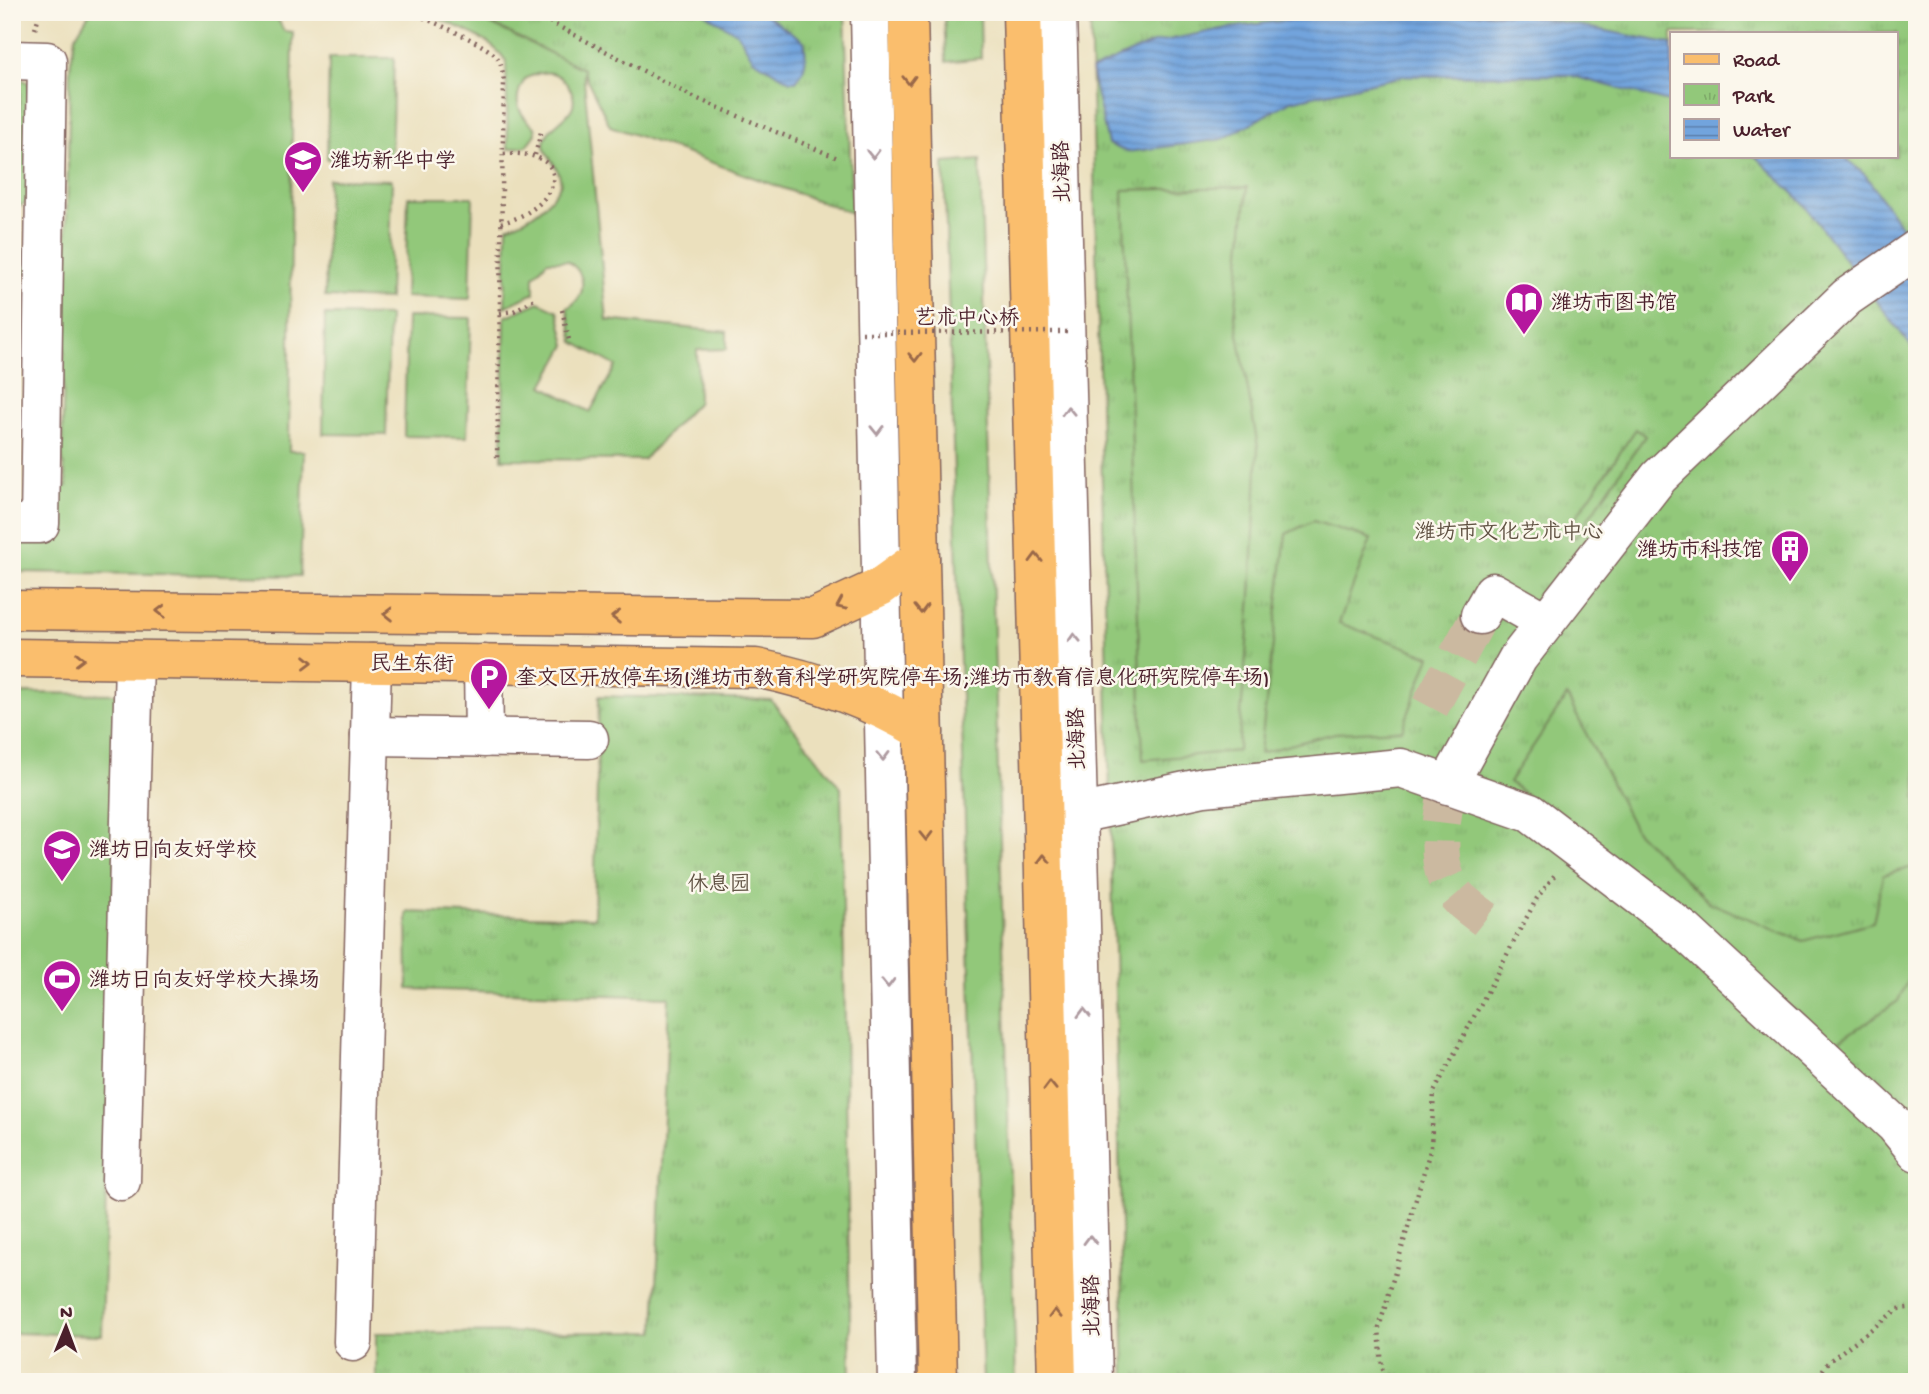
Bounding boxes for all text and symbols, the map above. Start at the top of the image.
legend [1670,32,1898,158]
text: Road [1733,50,1781,75]
one-way arrow [902,75,917,86]
text: Park [1732,86,1776,111]
text: Water [1733,120,1791,145]
school or university icon: 潍坊新华中学 [282,139,324,194]
street label: 北海路 [1049,140,1078,204]
place label: 潍坊新华中学 [330,149,456,176]
one-way arrow [865,149,880,160]
library icon: 潍坊市图书馆 [1503,281,1545,336]
place label: 潍坊市图书馆 [1551,291,1677,318]
street label: 艺术中心桥 [915,306,1020,333]
one-way arrow [908,352,923,363]
one-way arrow [1060,405,1075,416]
one-way arrow [870,425,885,436]
park label: 潍坊市文化艺术中心 [1415,520,1604,547]
building icon: 潍坊市科技馆 [1769,528,1811,583]
place label: 潍坊市科技馆 [1637,538,1763,565]
one-way arrow [1028,552,1043,563]
one-way arrow [836,597,848,611]
one-way arrow [155,604,166,619]
one-way arrow [913,604,929,615]
one-way arrow [383,606,393,622]
one-way arrow [610,609,621,625]
one-way arrow [1066,633,1081,644]
one-way arrow [76,651,86,667]
street label: 民生东街 [370,651,454,680]
one-way arrow [303,654,314,670]
parking icon: 奎文区开放停车场(潍坊市教育科学研究院停车场;潍坊市教育信息化研究院停车场) [468,656,510,711]
place label: 奎文区开放停车场(潍坊市教育科学研究院停车场;潍坊市教育信息化研究院停车场) [516,666,1270,693]
street label: 北海路 [1064,707,1093,771]
one-way arrow [876,751,891,762]
school or university icon: 潍坊日向友好学校 [41,828,83,883]
one-way arrow [919,831,934,842]
place label: 潍坊日向友好学校 [89,838,257,865]
one-way arrow [1036,853,1051,864]
park label: 休息园 [688,872,751,899]
sports icon: 潍坊日向友好学校大操场 [41,958,83,1013]
place label: 潍坊日向友好学校大操场 [89,968,320,995]
one-way arrow [881,978,896,989]
one-way arrow [1076,1007,1091,1018]
one-way arrow [1042,1080,1057,1091]
one-way arrow [1082,1234,1097,1245]
street label: 北海路 [1079,1274,1108,1338]
north arrow [32,1292,102,1362]
text: N [60,1302,73,1325]
one-way arrow [1048,1308,1063,1319]

